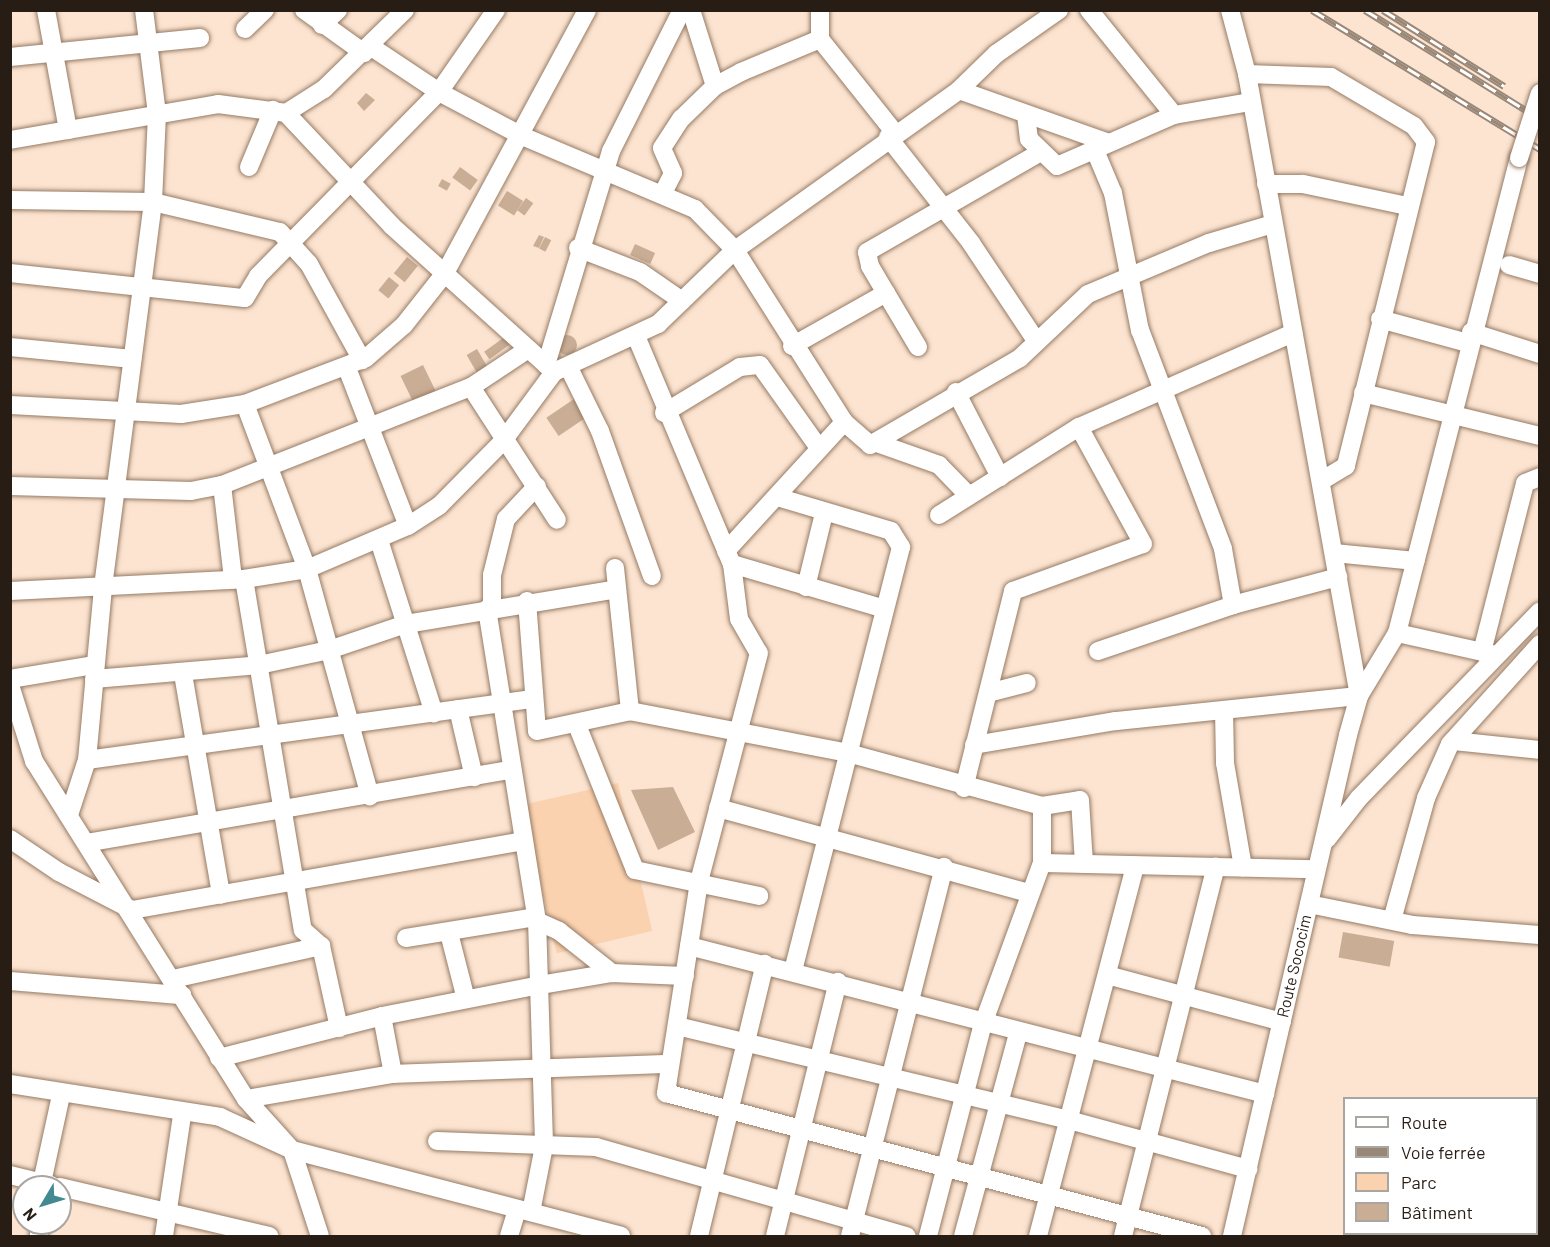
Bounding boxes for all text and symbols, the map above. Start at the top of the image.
street label: Route Sococim [1273,913,1315,1019]
legend [1343,1097,1538,1235]
text: Route [1401,1111,1447,1133]
text: Voie ferrée [1401,1141,1486,1163]
text: Parc [1401,1171,1437,1193]
north arrow [12,1175,72,1235]
text: Bâtiment [1401,1201,1473,1223]
text: N [18,1205,40,1225]

